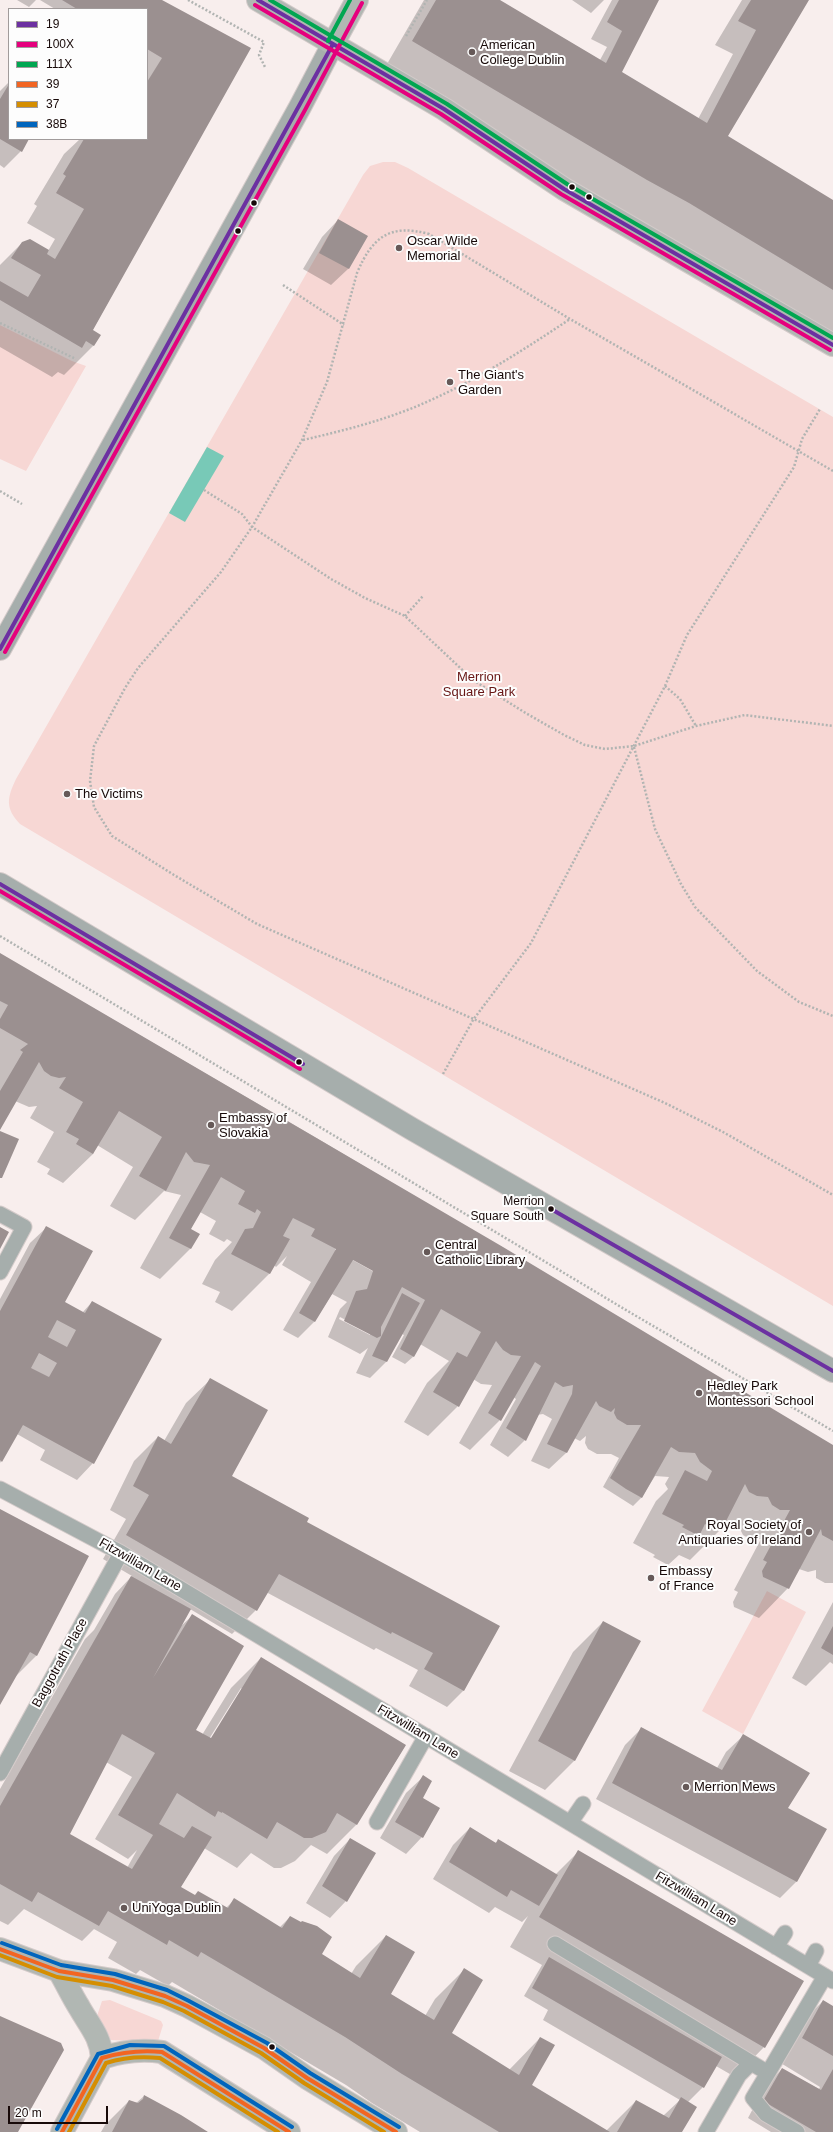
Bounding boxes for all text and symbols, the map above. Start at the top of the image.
legend [8,8,148,140]
text: 19 [46,17,59,31]
text: 100X [46,37,74,51]
place label: American College Dublin [480,37,565,68]
marker: American College Dublin [467,47,477,57]
text: 111X [46,57,72,71]
text: 39 [46,77,59,91]
text: 37 [46,97,59,111]
text: 38B [46,117,67,131]
unlabelled marker [567,182,577,192]
unlabelled marker [584,192,594,202]
unlabelled marker [249,198,259,208]
unlabelled marker [233,226,243,236]
place label: Oscar Wilde Memorial [407,233,478,264]
marker: Oscar Wilde Memorial [394,243,404,253]
place label: The Giant's Garden [458,367,524,398]
marker: The Giant's Garden [445,377,455,387]
park label: Merrion Square Park [443,669,515,700]
place label: The Victims [75,786,143,802]
marker: The Victims [62,789,72,799]
unlabelled marker [294,1057,304,1067]
place label: Embassy of Slovakia [219,1110,287,1141]
marker: Embassy of Slovakia [206,1120,216,1130]
place label: Merrion Square South [471,1195,544,1223]
marker: Merrion Square South [546,1204,556,1214]
place label: Central Catholic Library [435,1237,525,1268]
marker: Central Catholic Library [422,1247,432,1257]
place label: Hedley Park Montessori School [707,1378,814,1409]
marker: Hedley Park Montessori School [694,1388,704,1398]
place label: Royal Society of Antiquaries of Ireland [678,1517,801,1548]
marker: Royal Society of Antiquaries of Ireland [804,1527,814,1537]
street label: Fitzwilliam Lane [96,1535,184,1595]
place label: Embassy of France [659,1563,714,1594]
marker: Embassy of France [646,1573,656,1583]
street label: Baggotrath Place [29,1616,91,1710]
street label: Fitzwilliam Lane [374,1702,462,1762]
place label: Merrion Mews [694,1779,776,1795]
marker: Merrion Mews [681,1782,691,1792]
street label: Fitzwilliam Lane [652,1869,740,1929]
place label: UniYoga Dublin [132,1900,221,1916]
marker: UniYoga Dublin [119,1903,129,1913]
unlabelled marker [267,2042,277,2052]
scale bar [10,2098,110,2124]
text: 20 m [15,2106,42,2120]

